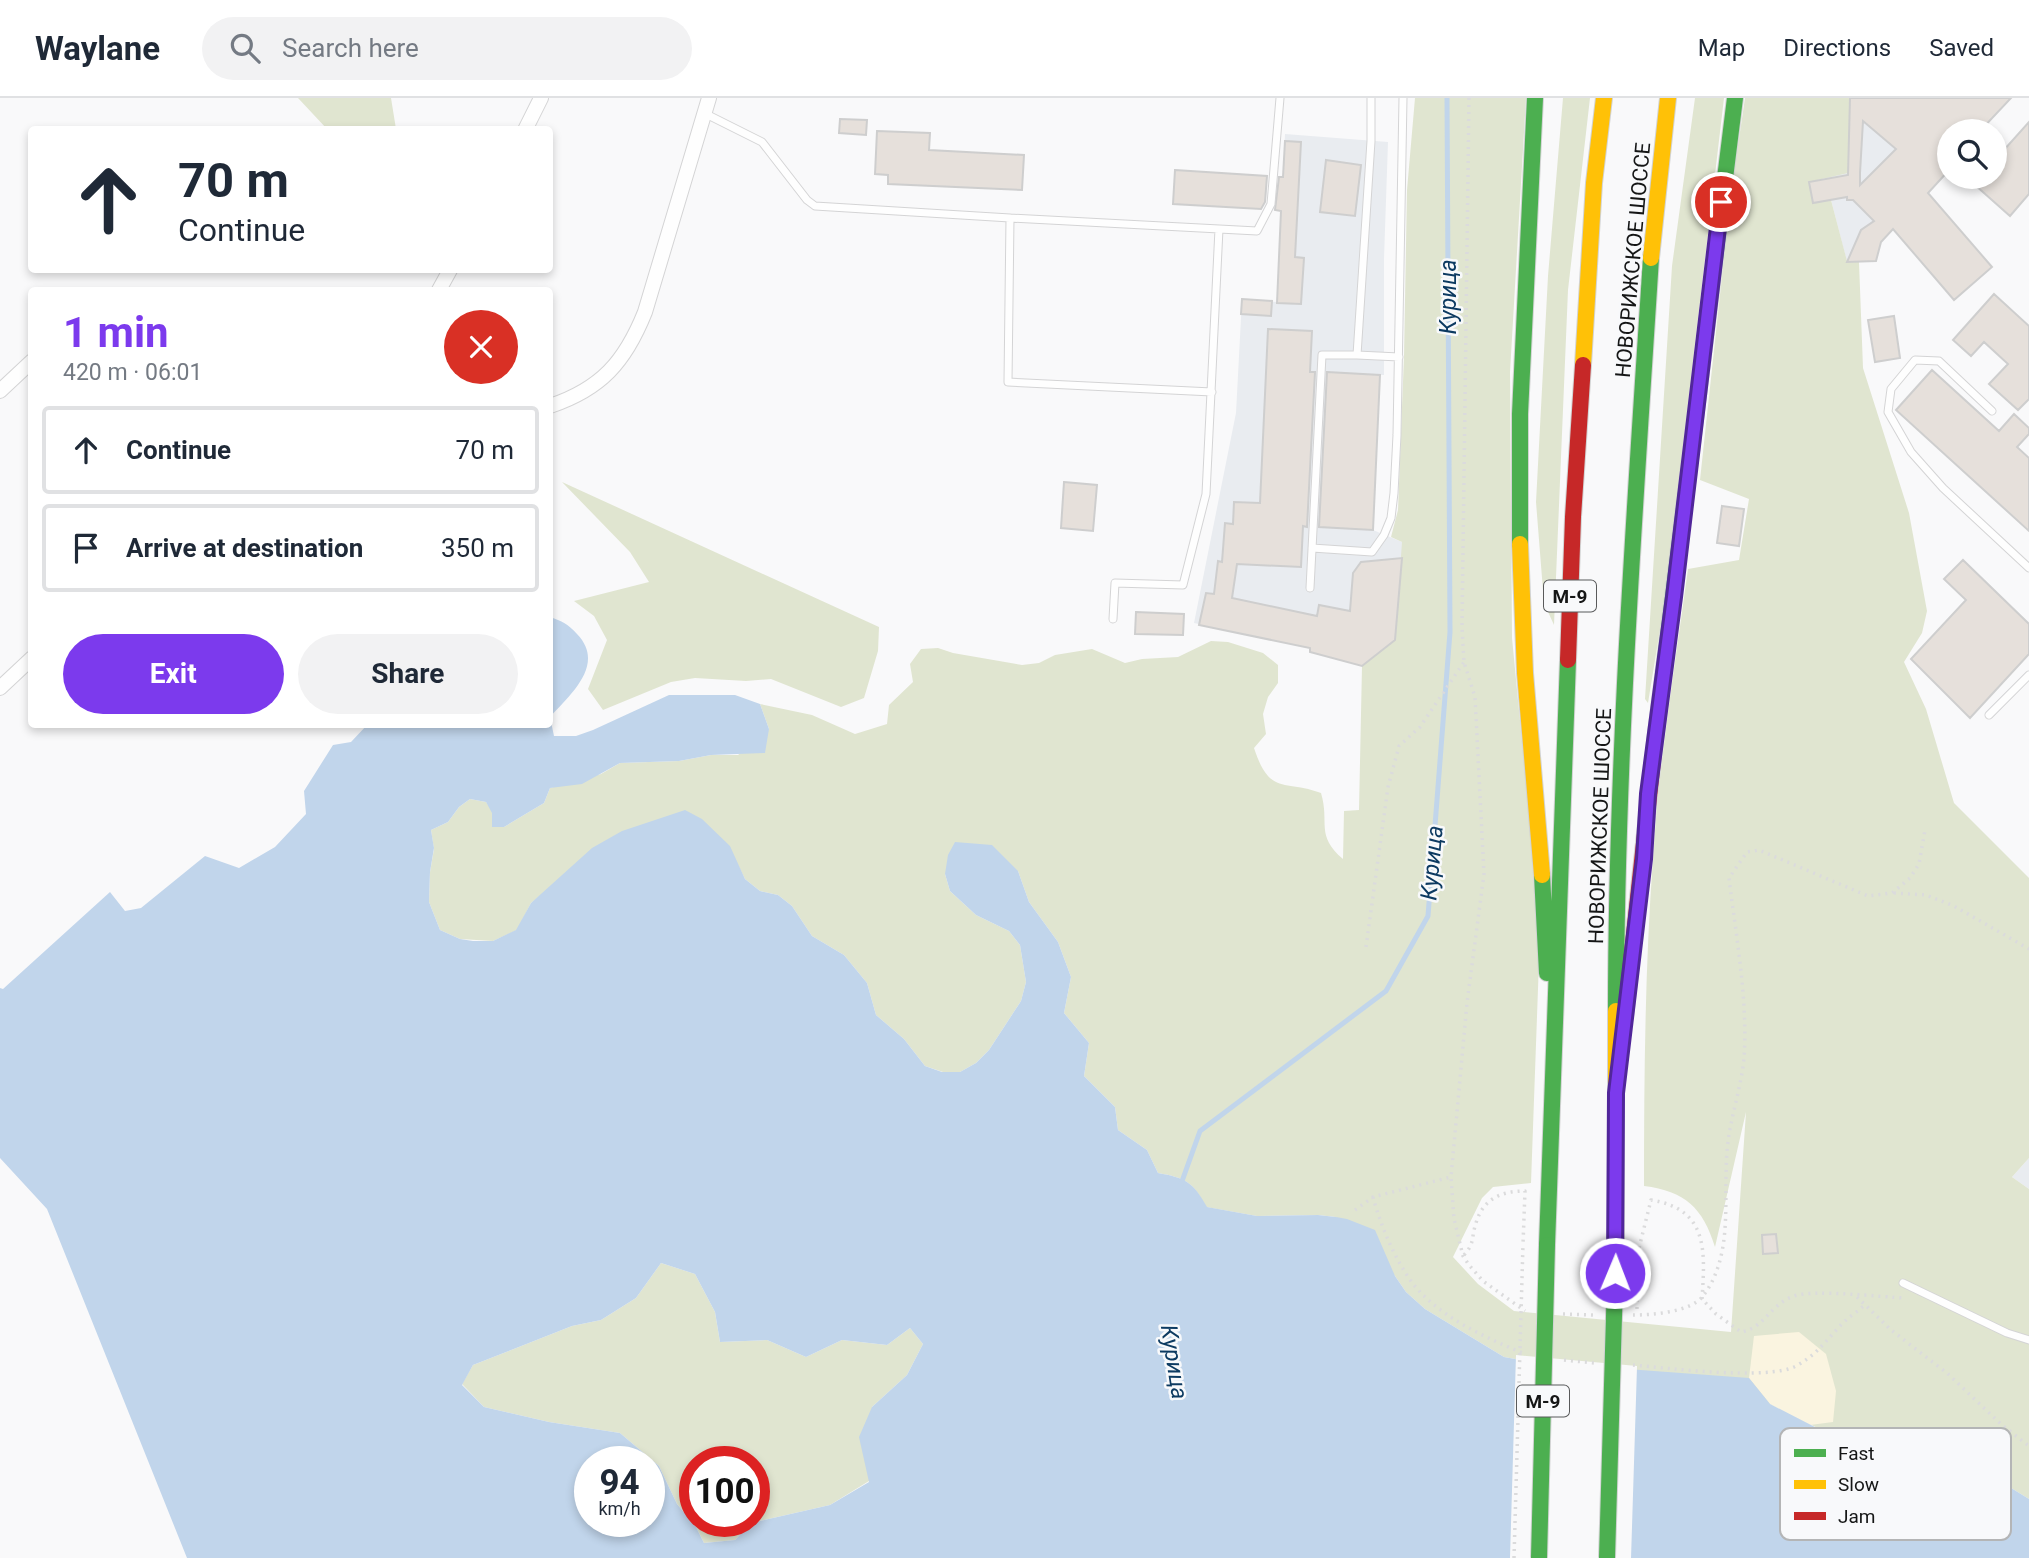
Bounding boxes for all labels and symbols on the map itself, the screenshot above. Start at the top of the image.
street label: НОВОРИЖСКОЕ ШОССЕ [1611,141,1655,379]
pin [1691,172,1751,232]
water label: Курица [1435,259,1462,335]
road number: М-9 [1544,580,1596,611]
street label: НОВОРИЖСКОЕ ШОССЕ [1584,708,1616,944]
water label: Курица [1415,824,1449,902]
position arrow [1578,1236,1652,1310]
water label: Курица [1155,1323,1193,1401]
road number: М-9 [1517,1386,1569,1416]
legend [1780,1428,2011,1540]
text: Fast [1838,1442,1875,1465]
speed limit sign: 100 [679,1446,770,1537]
text: Slow [1838,1473,1879,1496]
text: Jam [1838,1505,1875,1528]

